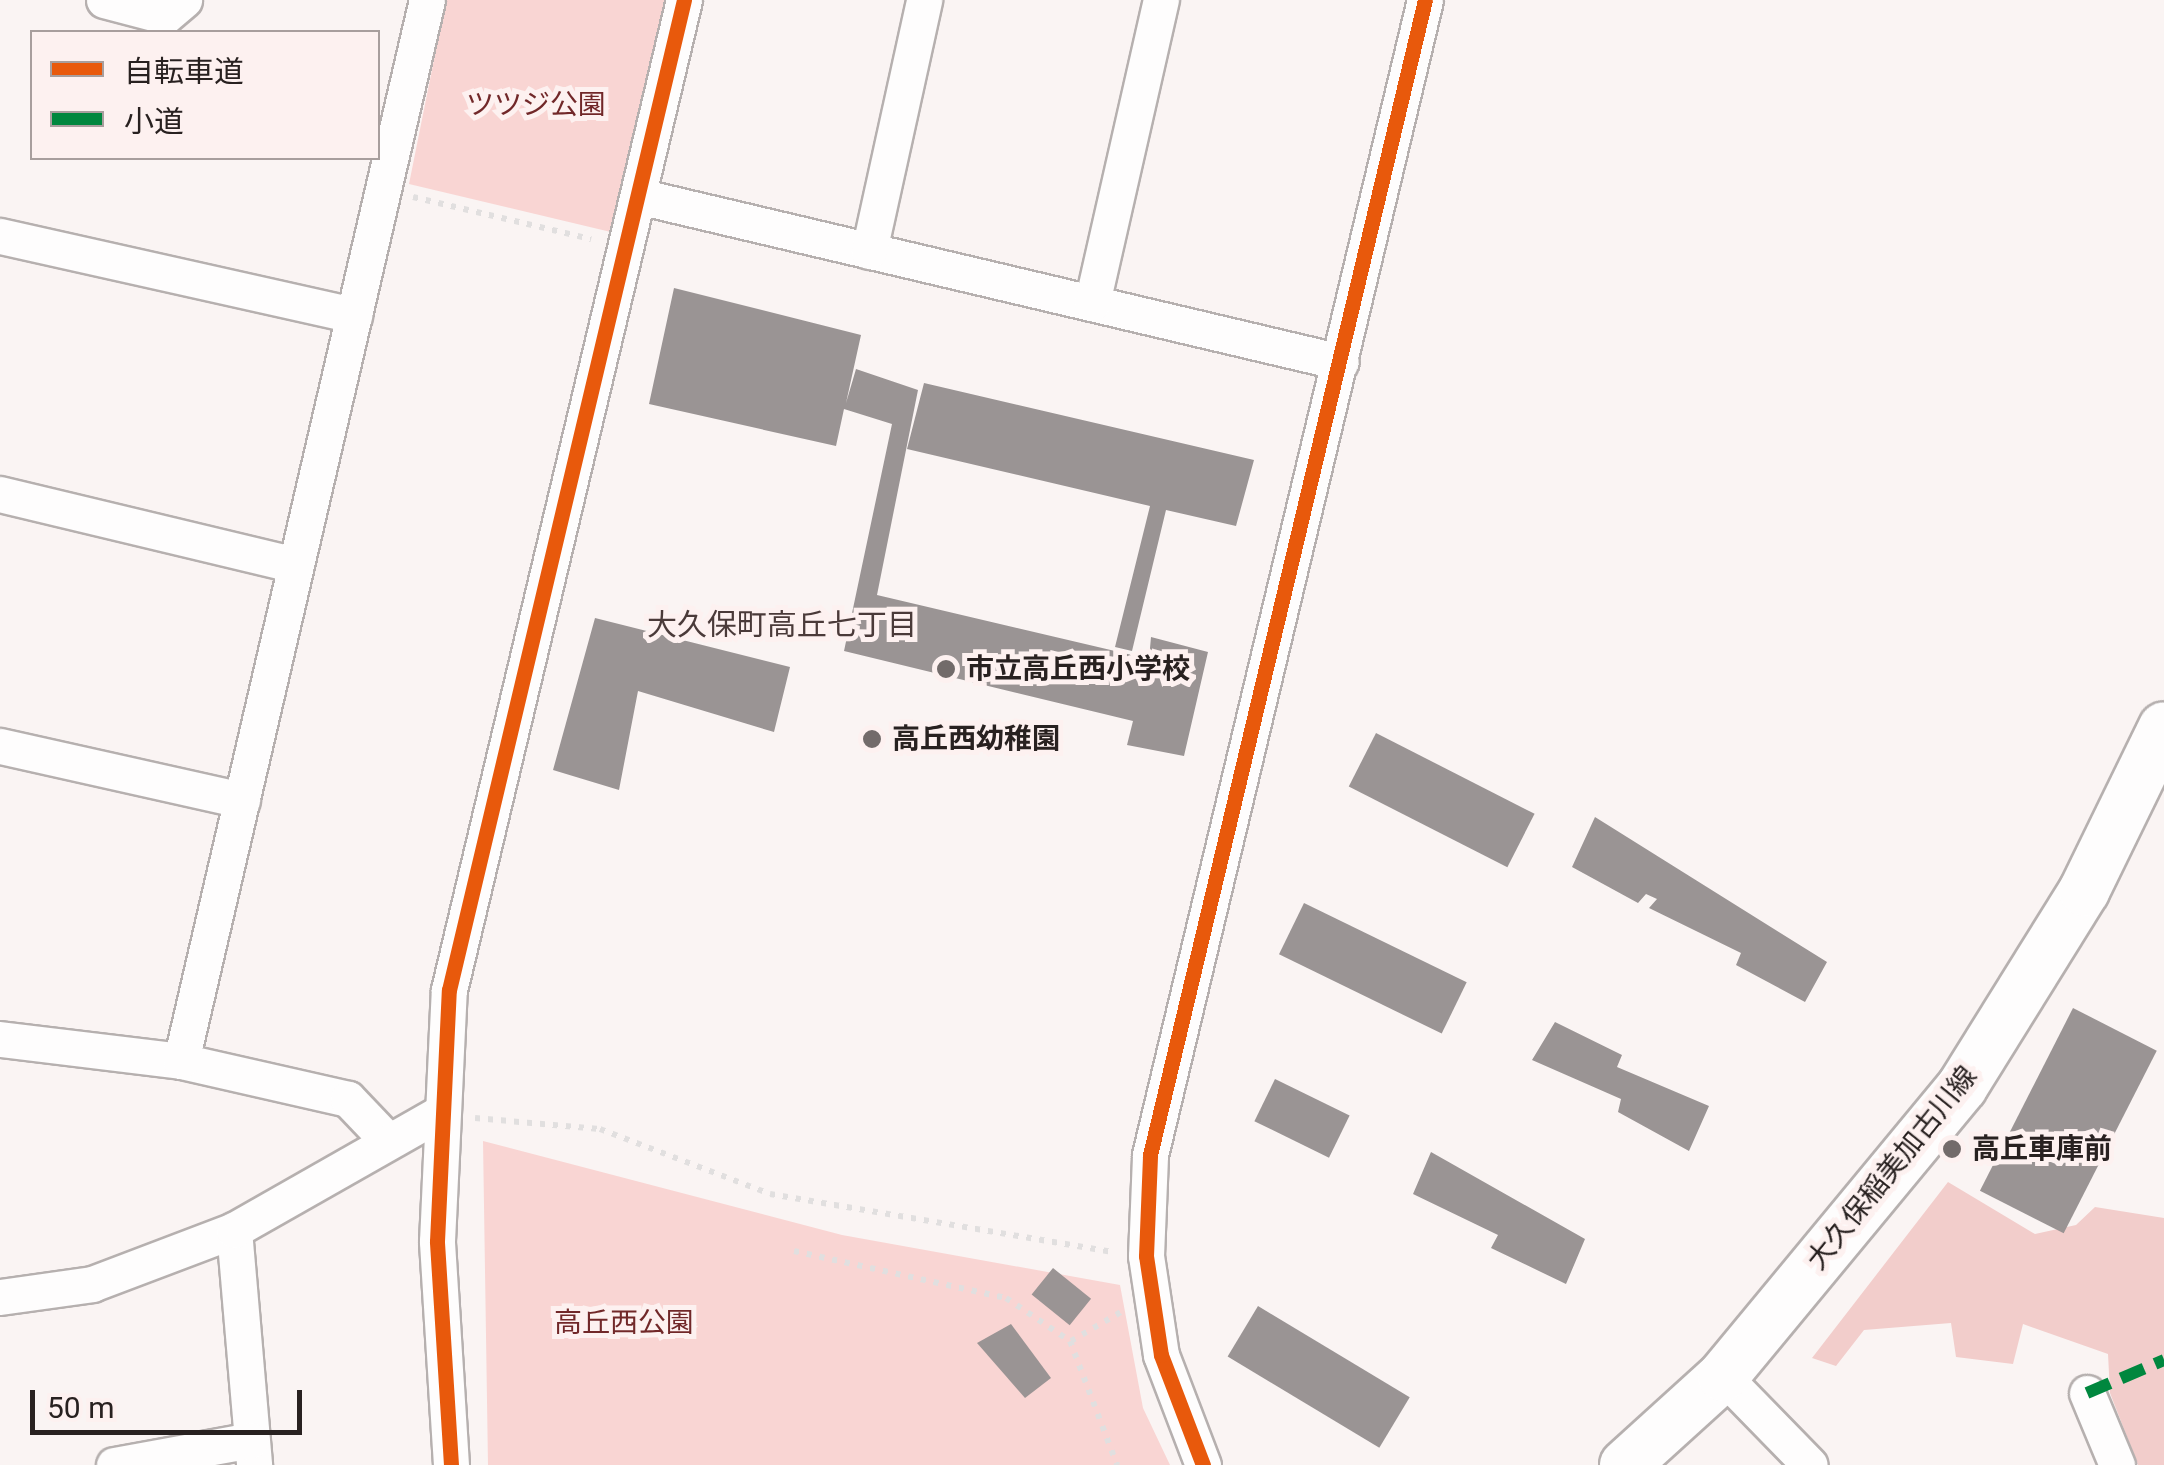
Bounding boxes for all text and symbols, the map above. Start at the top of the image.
legend [30,30,380,160]
text: 自転車道 [124,54,244,89]
park label: ツツジ公園 [466,88,606,122]
text: 小道 [124,104,184,139]
district label: 大久保町高丘七丁目 [647,607,917,643]
place label: 市立高丘西小学校 [966,652,1190,686]
marker: 市立高丘西小学校 [935,658,957,680]
place label: 高丘西幼稚園 [892,722,1060,756]
marker: 高丘西幼稚園 [861,728,883,750]
street label: 大久保稲美加古川線 [1800,1060,1984,1276]
place label: 高丘車庫前 [1972,1132,2112,1166]
marker: 高丘車庫前 [1941,1138,1963,1160]
park label: 高丘西公園 [554,1306,694,1340]
scale bar [35,1370,308,1432]
text: 50 m [47,1390,114,1425]

